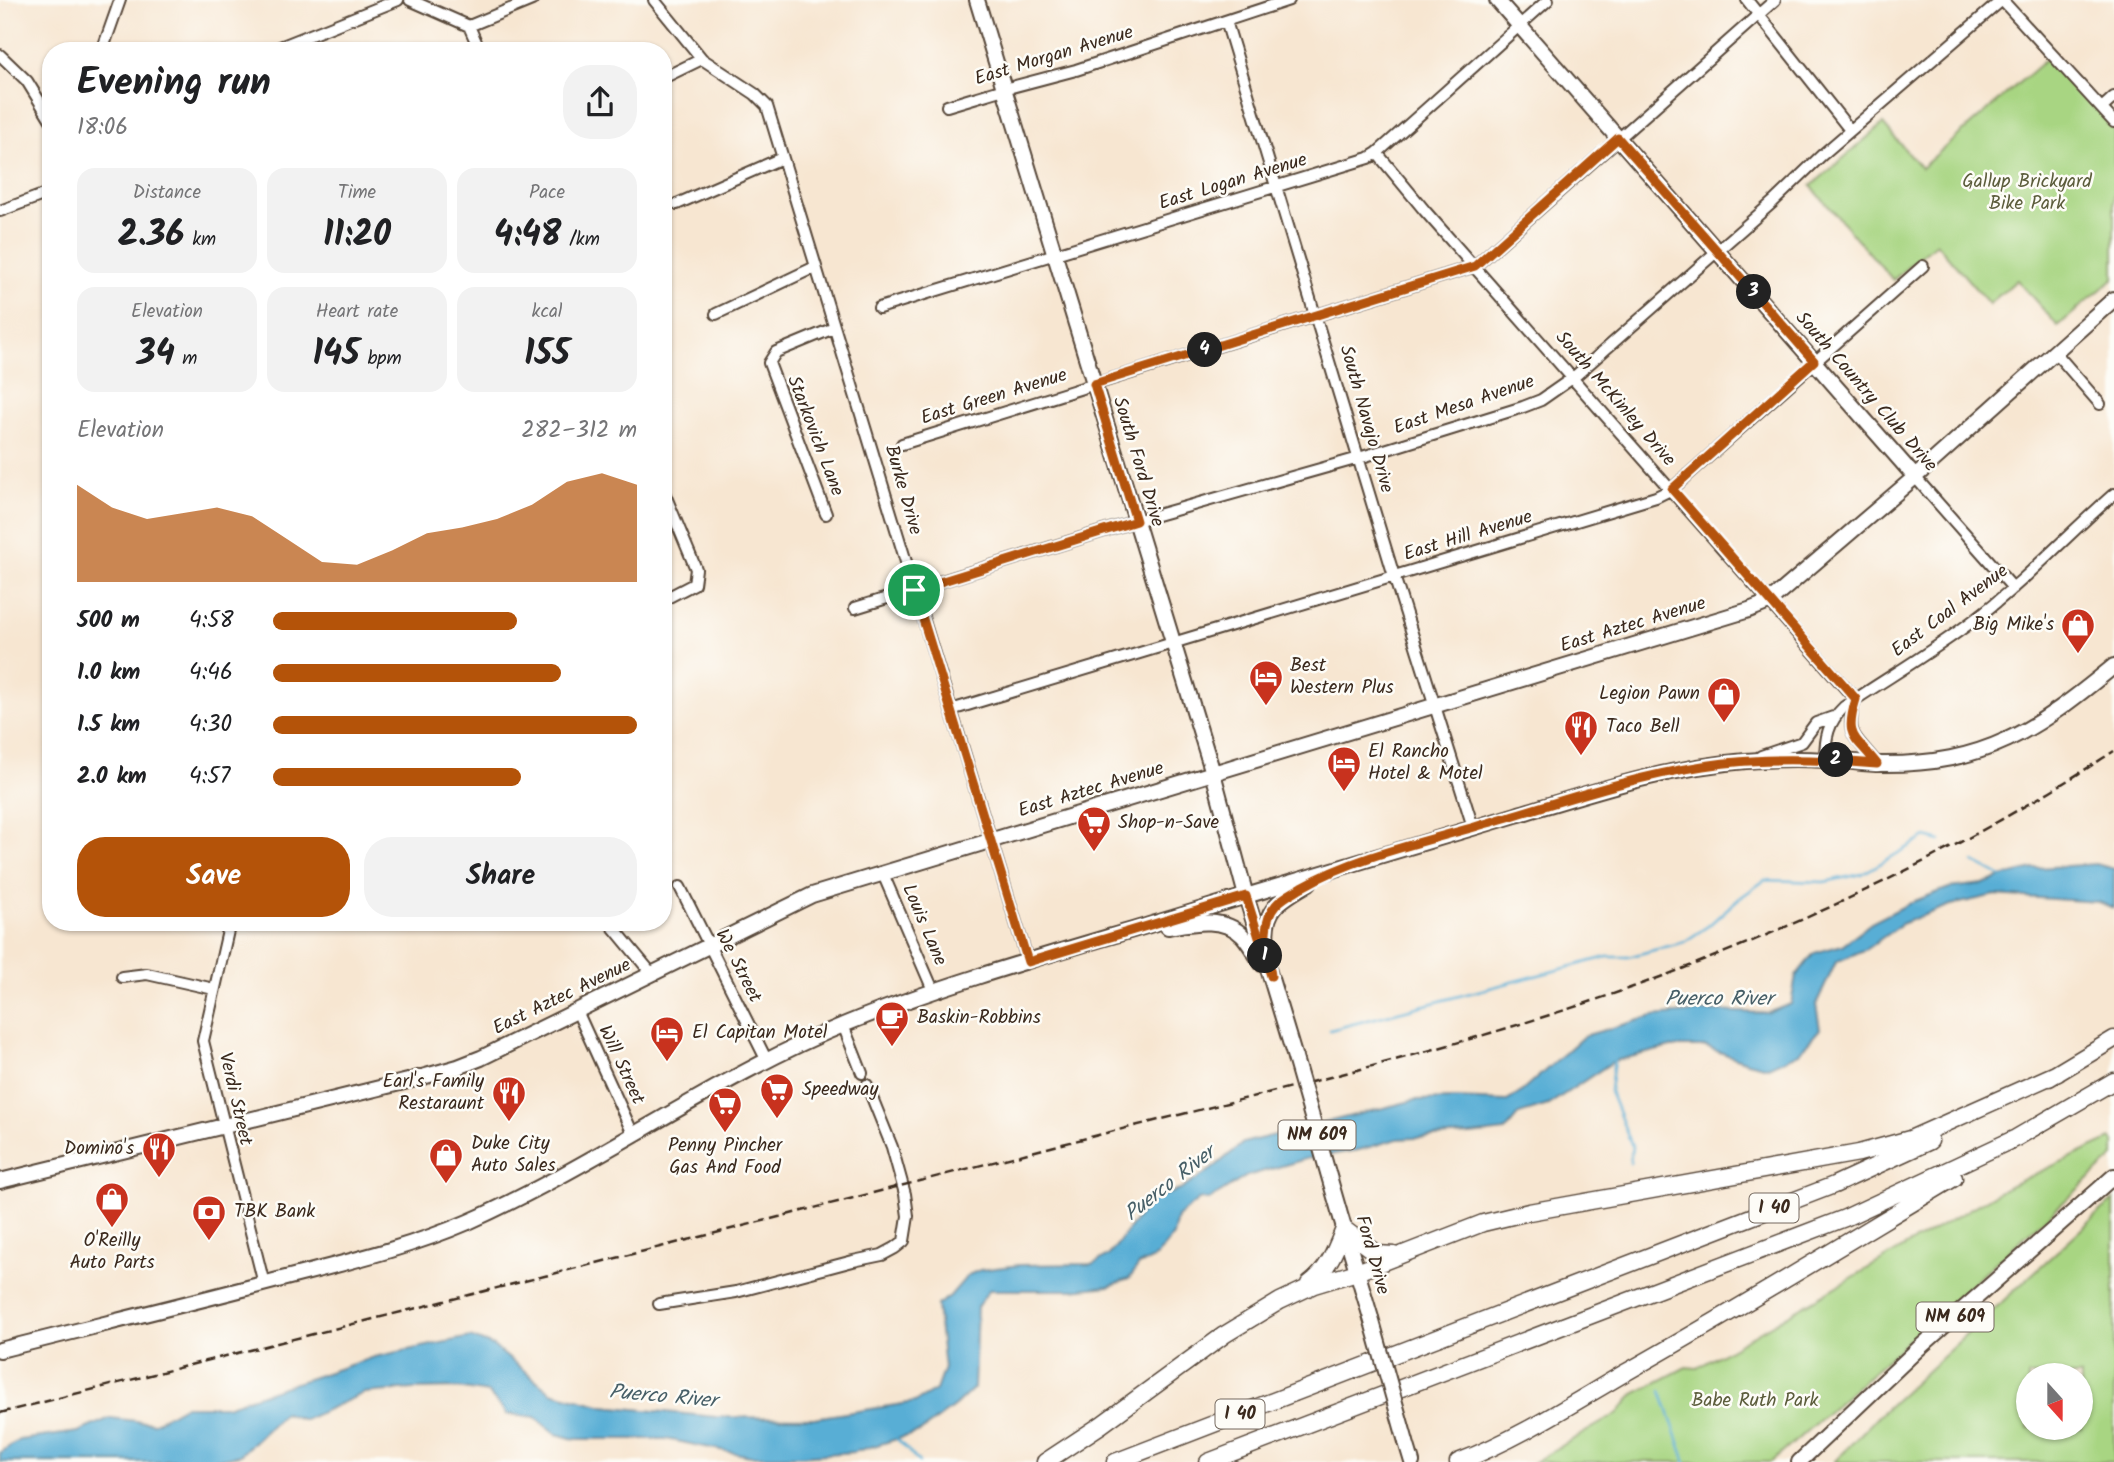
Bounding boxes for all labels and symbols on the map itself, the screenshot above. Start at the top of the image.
street label: East Morgan Avenue [971,17,1138,94]
street label: East Logan Avenue [1155,145,1311,219]
park label: Gallup Brickyard Bike Park [1962,167,2092,219]
pin: 3 [1736,274,1772,310]
street label: South Country Club Drive [1787,305,1945,479]
street label: South McKinley Drive [1547,324,1683,474]
pin: 4 [1188,332,1222,368]
street label: South Navajo Drive [1331,342,1402,497]
street label: East Green Avenue [917,360,1071,434]
street label: East Mesa Avenue [1390,367,1539,443]
street label: Starkovich Lane [778,371,852,501]
street label: South Ford Drive [1104,393,1172,531]
street label: Burke Drive [876,442,930,539]
street label: East Hill Avenue [1400,502,1537,570]
street label: East Coal Avenue [1885,557,2015,665]
pin [884,560,944,620]
street label: East Aztec Avenue [1556,588,1710,661]
shop icon: Big Mike's [2059,606,2097,655]
place label: Big Mike's [1973,610,2054,640]
place label: Best Western Plus [1290,651,1394,703]
hotel icon: Best Western Plus [1247,658,1285,707]
shop icon: Legion Pawn [1705,675,1743,724]
place label: Legion Pawn [1599,679,1700,709]
restaurant icon: Taco Bell [1562,708,1600,757]
place label: Taco Bell [1606,712,1680,742]
place label: El Rancho Hotel & Motel [1368,737,1483,789]
pin: 2 [1818,742,1854,778]
hotel icon: El Rancho Hotel & Motel [1325,744,1363,793]
street label: East Aztec Avenue [1014,753,1168,826]
supermarket icon: Shop-n-Save [1075,804,1113,853]
place label: Shop-n-Save [1118,808,1220,838]
street label: Louis Lane [893,879,955,971]
street label: We Street [707,924,770,1009]
pin: 1 [1248,939,1282,974]
street label: East Aztec Avenue [488,950,637,1044]
water label: Puerco River [1665,983,1777,1016]
cafe icon: Baskin-Robbins [873,999,911,1048]
place label: Baskin-Robbins [917,1003,1041,1033]
hotel icon: El Capitan Motel [648,1014,686,1063]
place label: El Capitan Motel [692,1018,828,1048]
street label: Will Street [590,1020,653,1110]
street label: Verdi Street [210,1049,260,1149]
place label: Earl's Family Restaraunt [383,1067,485,1119]
supermarket icon: Speedway [758,1071,796,1120]
restaurant icon: Earl's Family Restaraunt [490,1074,528,1123]
place label: Speedway [802,1075,879,1105]
supermarket icon: Penny Pincher Gas And Food [706,1085,744,1134]
road number: NM 609 [1278,1120,1356,1150]
place label: Duke City Auto Sales [471,1129,556,1181]
restaurant icon: Domino's [140,1130,178,1179]
place label: Penny Pincher Gas And Food [668,1131,784,1183]
place label: Domino's [64,1134,134,1164]
water label: Puerco River [1117,1135,1226,1230]
shop icon: Duke City Auto Sales [427,1136,465,1185]
shop icon: O'Reilly Auto Parts [93,1180,131,1229]
bank icon: TBK Bank [190,1193,228,1242]
road number: I 40 [1750,1194,1798,1223]
place label: TBK Bank [234,1197,315,1227]
street label: Ford Drive [1346,1212,1398,1299]
place label: O'Reilly Auto Parts [69,1226,155,1278]
road number: NM 609 [1916,1302,1994,1332]
north arrow [2016,1363,2093,1440]
water label: Puerco River [608,1376,722,1418]
park label: Babe Ruth Park [1692,1386,1819,1416]
road number: I 40 [1216,1400,1264,1428]

